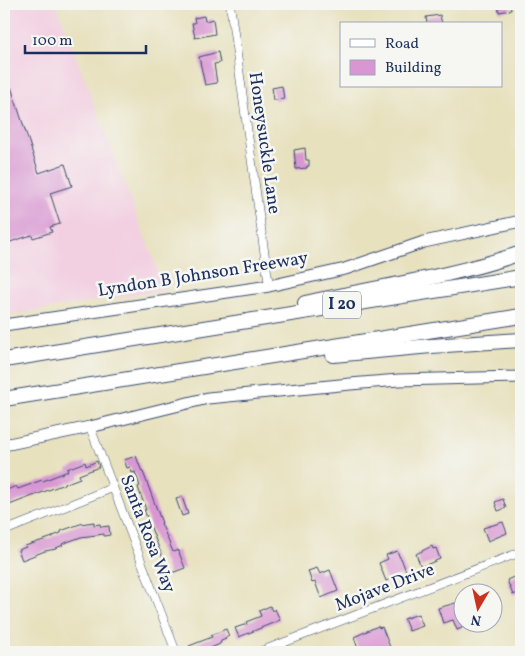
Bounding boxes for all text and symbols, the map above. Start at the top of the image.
scale bar [25,22,146,54]
legend [340,22,502,88]
text: 100 m [32,31,72,52]
text: Road [385,34,419,55]
text: Building [385,58,442,79]
street label: Honeysuckle Lane [242,70,286,216]
street label: Lyndon B Johnson Freeway [96,246,310,304]
road number: I 20 [323,292,361,318]
street label: Santa Rosa Way [113,471,181,597]
street label: Mojave Drive [332,558,438,618]
north arrow [452,584,502,634]
text: N [470,609,483,630]

